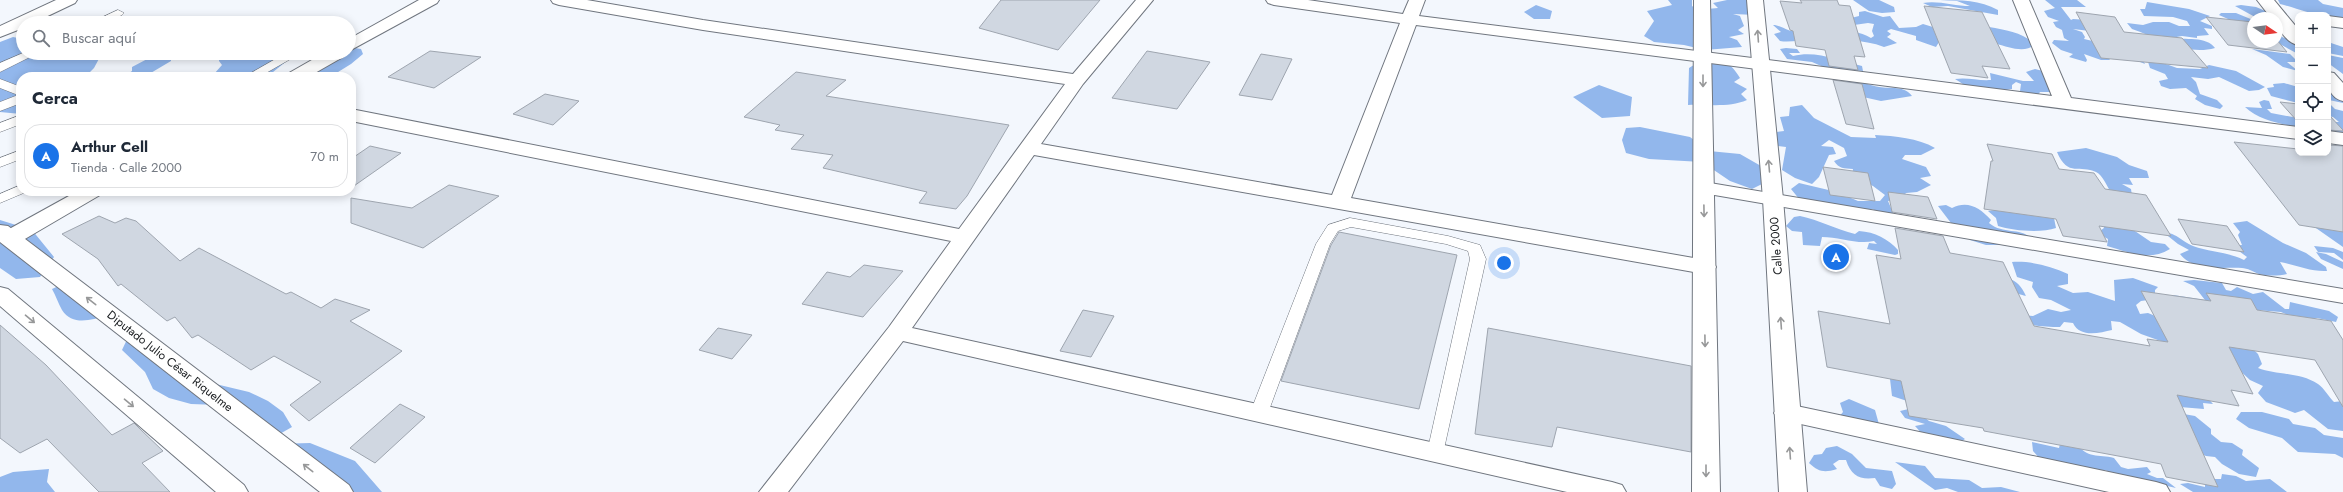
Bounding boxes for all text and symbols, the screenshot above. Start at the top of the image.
north arrow [2247,12,2283,48]
map controls [2295,12,2331,156]
button: + [2295,12,2331,48]
search box [16,16,356,60]
icon: search [30,27,52,49]
text: Buscar aquí [62,27,136,49]
one-way arrow [1754,30,1761,43]
button: − [2295,48,2331,84]
one-way arrow [1699,74,1707,87]
button: locate [2295,84,2331,120]
text: Cerca [32,86,78,110]
button: layers [2295,120,2331,156]
text: Arthur Cell [71,136,148,158]
text: A [41,147,51,166]
text: 70 m [310,147,339,166]
text: Tienda · Calle 2000 [71,158,182,177]
one-way arrow [1766,160,1773,173]
one-way arrow [1700,204,1708,217]
street label: Calle 2000 [1765,217,1787,275]
pin: A [1823,242,1849,272]
your location [1494,253,1514,273]
one-way arrow [86,296,97,305]
street label: Diputado Julio César Riquelme [103,306,237,416]
one-way arrow [24,315,35,324]
one-way arrow [1777,317,1784,330]
one-way arrow [1701,334,1709,347]
one-way arrow [124,399,134,408]
one-way arrow [1786,447,1793,460]
one-way arrow [303,464,314,472]
one-way arrow [1702,464,1710,477]

